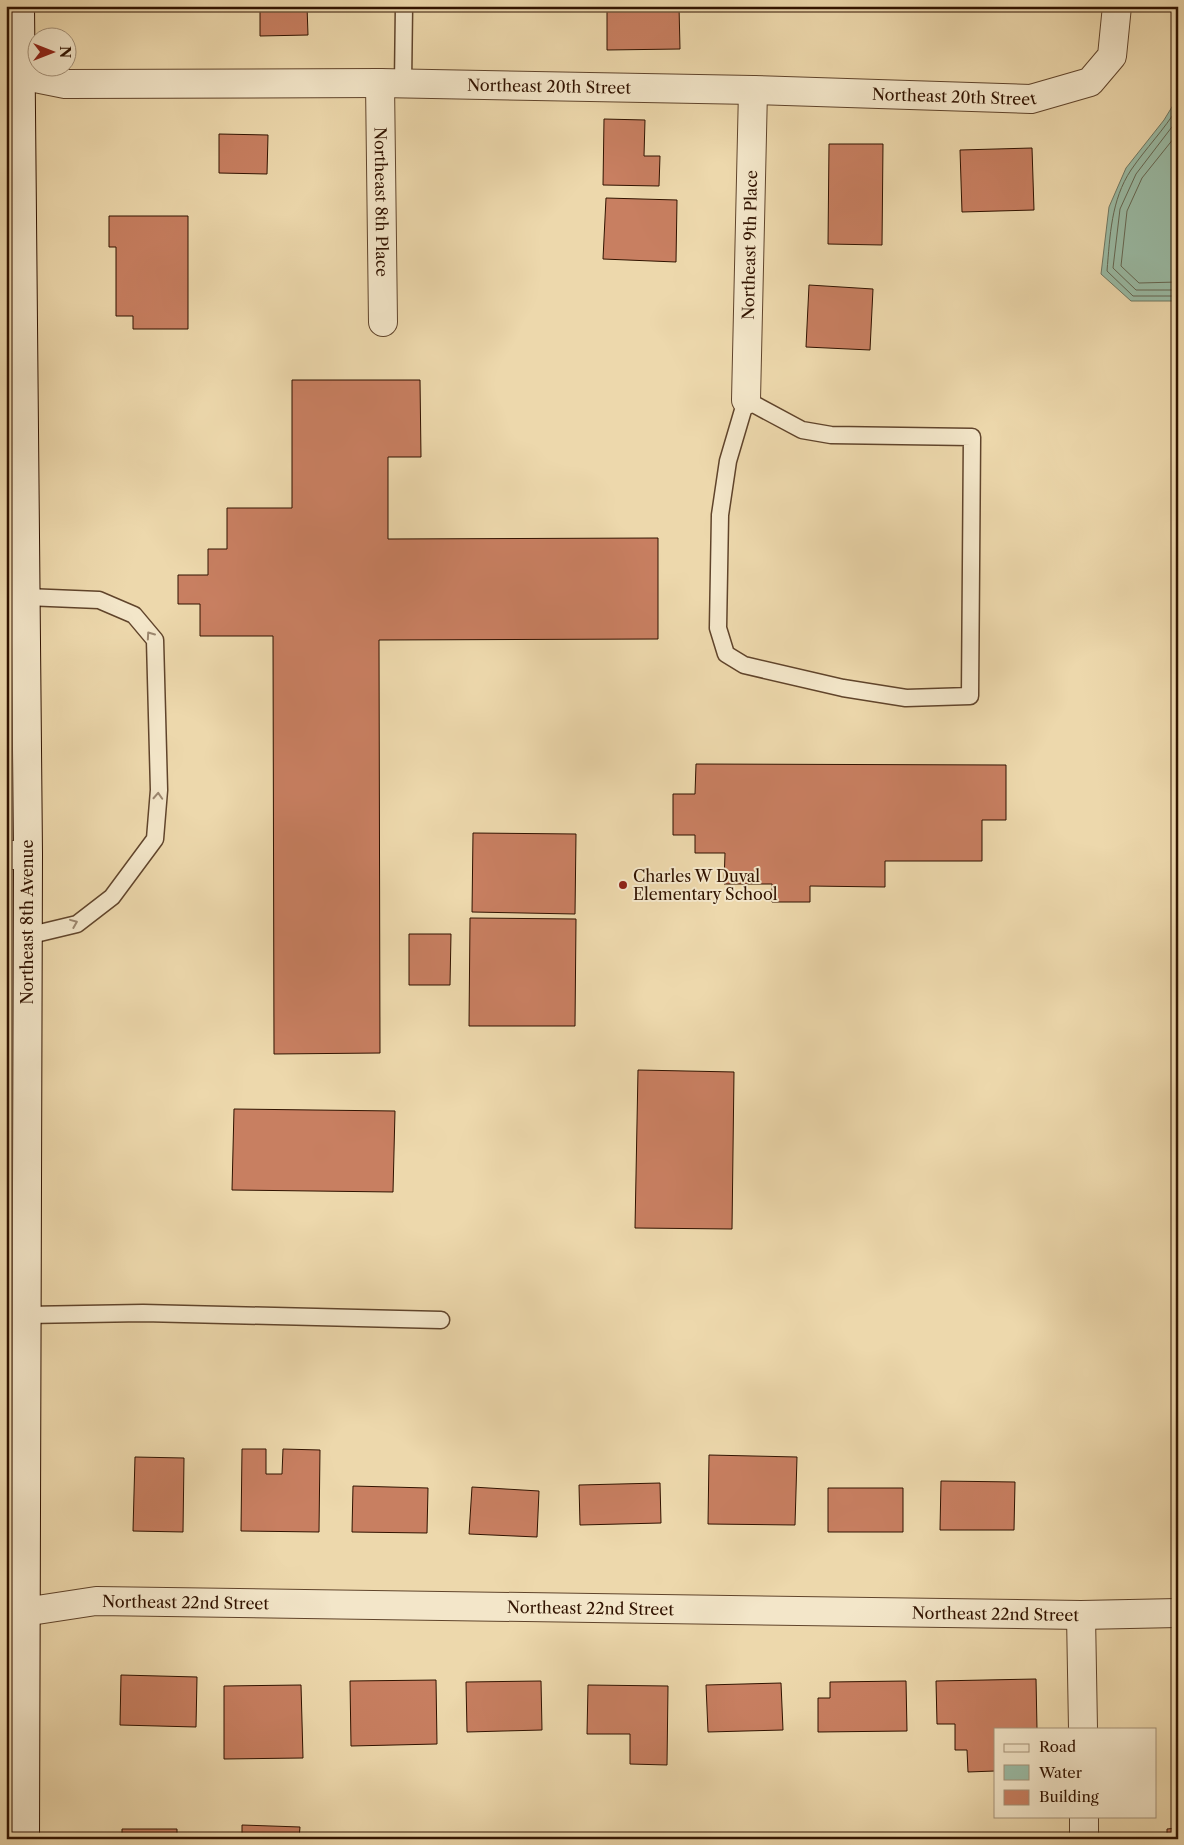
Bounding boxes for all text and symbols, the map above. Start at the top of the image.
north arrow [28,28,78,78]
text: N [56,46,74,58]
street label: Northeast 20th Street [467,75,632,98]
street label: Northeast 20th Street [872,84,1039,109]
street label: Northeast 8th Place [371,127,392,277]
street label: Northeast 9th Place [738,170,761,320]
one-way arrow [147,631,156,641]
one-way arrow [153,791,164,799]
street label: Northeast 8th Avenue [17,840,37,1004]
place label: Charles W Duval Elementary School [633,866,778,904]
marker: Charles W Duval Elementary School [617,879,629,891]
one-way arrow [69,919,78,929]
street label: Northeast 22nd Street [102,1591,270,1613]
street label: Northeast 22nd Street [507,1597,675,1619]
street label: Northeast 22nd Street [912,1603,1079,1625]
legend [994,1728,1156,1818]
text: Road [1039,1737,1076,1756]
text: Water [1038,1763,1083,1782]
text: Building [1039,1787,1099,1806]

